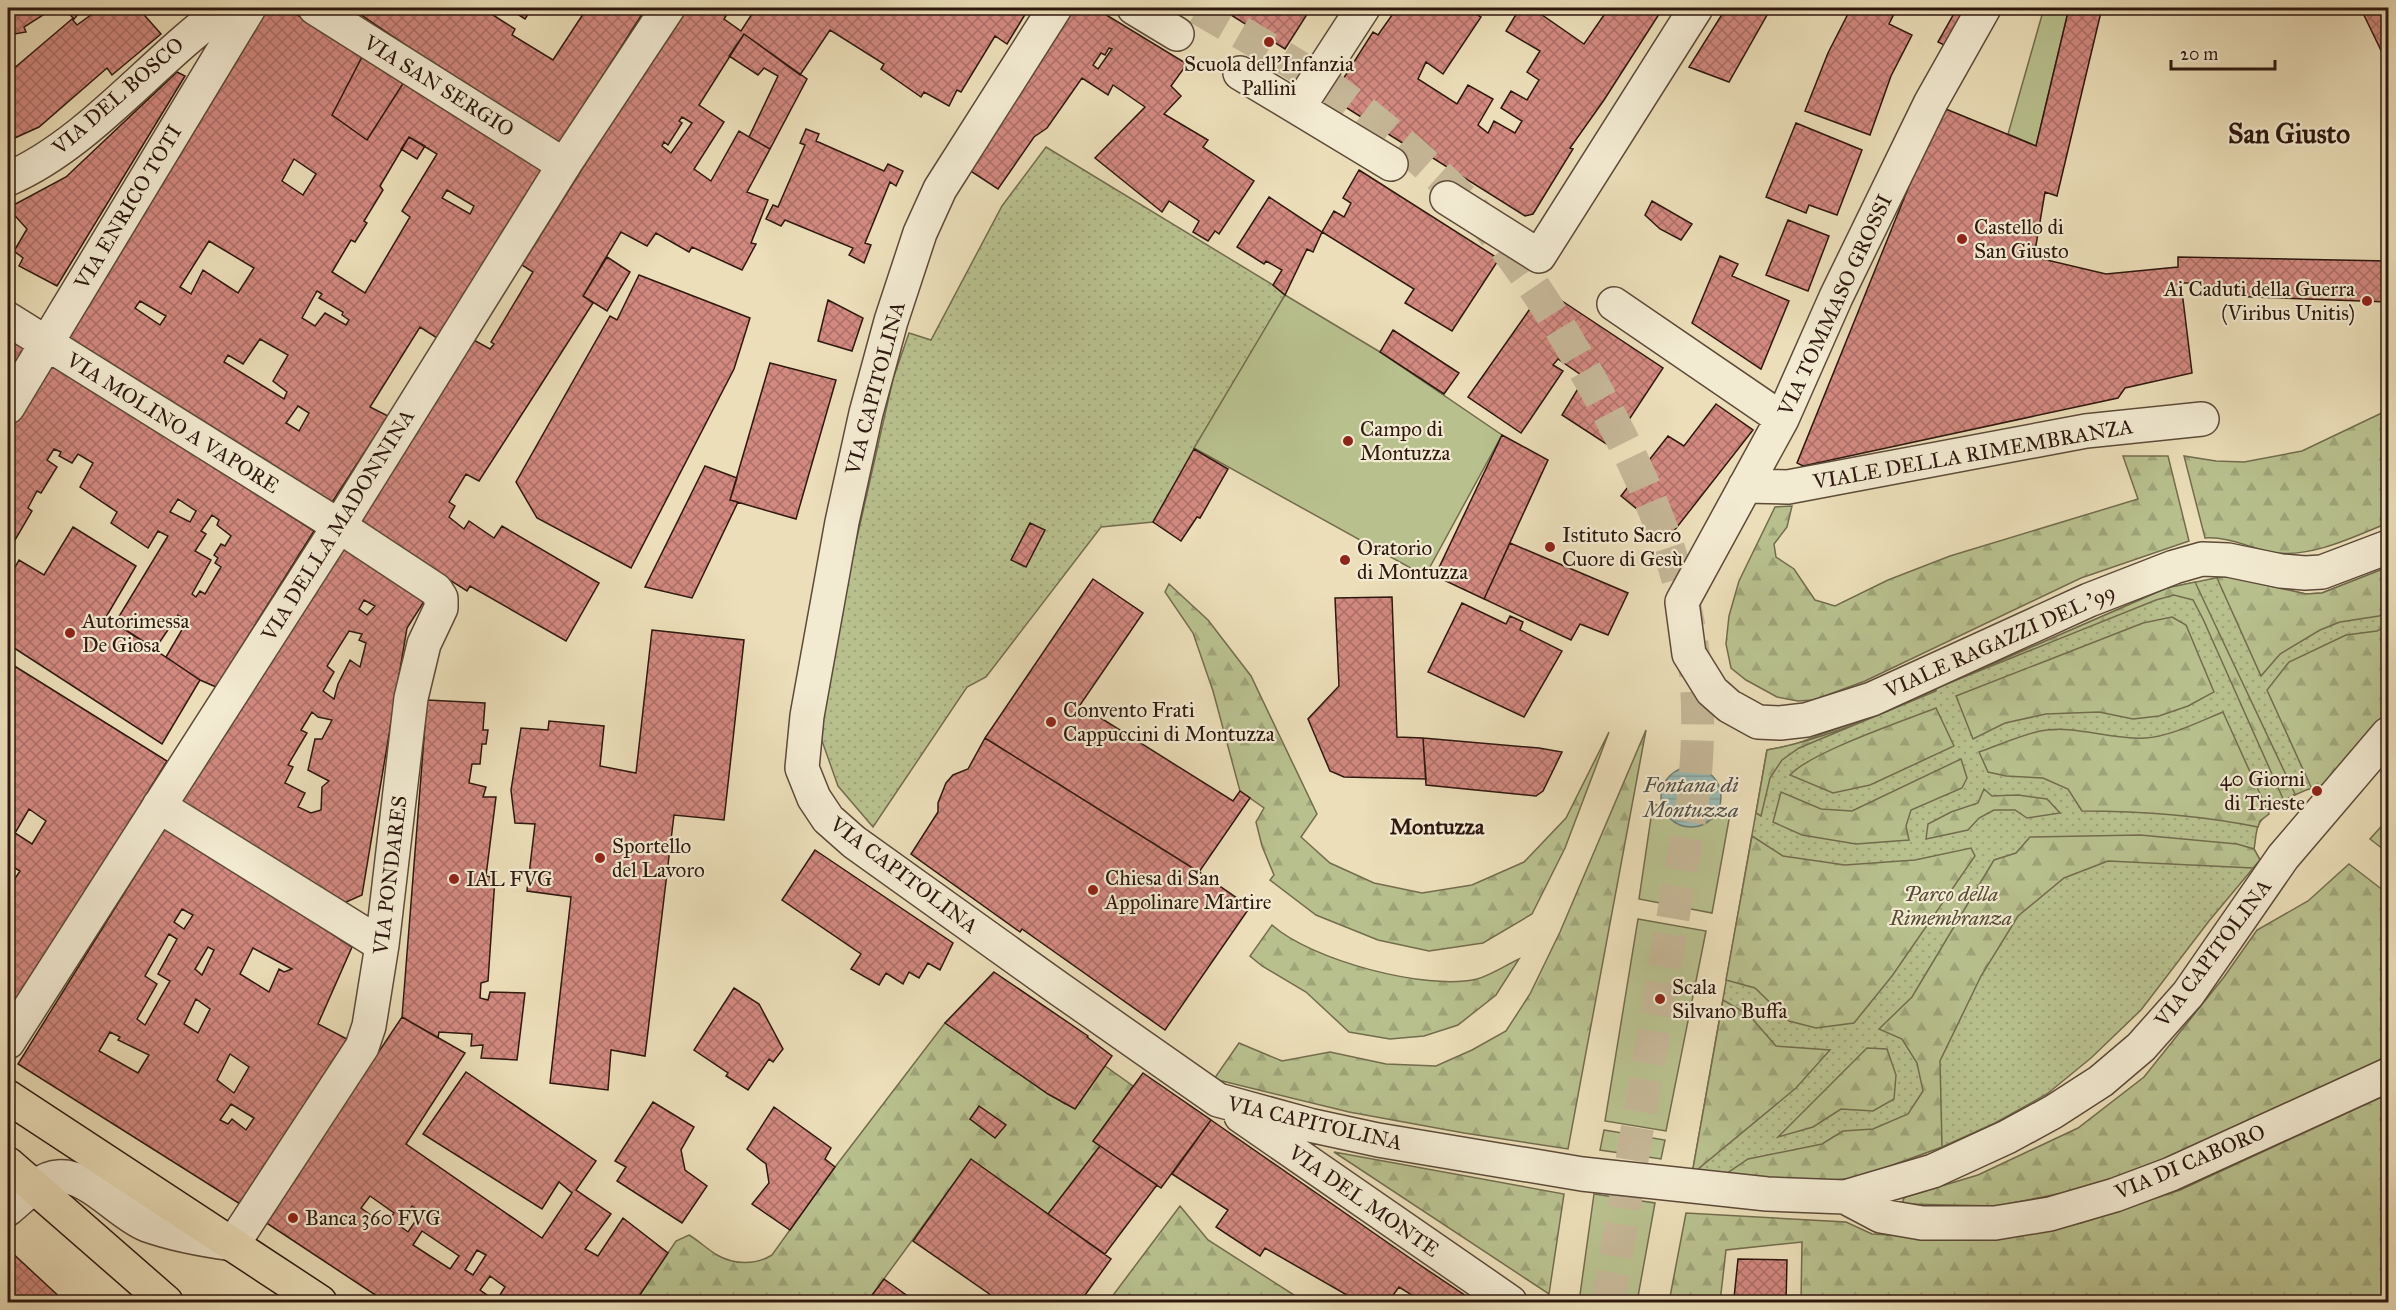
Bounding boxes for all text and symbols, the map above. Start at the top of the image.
street label: VIA SAN SERGIO [358,29,519,143]
street label: VIA DEL BOSCO [46,32,189,161]
scale bar [2171,33,2274,71]
marker: Scuola dell'Infanzia Pallini [1262,35,1276,49]
text: 20 m [2180,43,2218,65]
place label: Scuola dell'Infanzia Pallini [1184,51,1354,101]
district label: San Giusto [2228,117,2350,150]
street label: VIA ENRICO TOTI [68,120,187,295]
street label: VIA TOMMASO GROSSI [1772,190,1898,421]
place label: Castello di San Giusto [1974,214,2069,264]
marker: Castello di San Giusto [1955,232,1969,246]
place label: Ai Caduti della Guerra (Viribus Unitis) [2163,276,2355,326]
marker: Ai Caduti della Guerra (Viribus Unitis) [2360,294,2374,308]
street label: VIA CAPITOLINA [839,299,911,478]
street label: VIA MOLINO A VAPORE [61,346,284,499]
street label: VIA DELLA MADONNINA [255,404,420,647]
street label: VIALE DELLA RIMEMBRANZA [1810,413,2135,495]
place label: Campo di Montuzza [1360,416,1450,466]
marker: Campo di Montuzza [1341,434,1355,448]
place label: Istituto Sacro Cuore di Gesù [1562,522,1683,572]
place label: Oratorio di Montuzza [1357,535,1468,585]
marker: Istituto Sacro Cuore di Gesù [1543,540,1557,554]
marker: Oratorio di Montuzza [1338,553,1352,567]
street label: VIALE RAGAZZI DEL '99 [1880,578,2119,704]
place label: Autorimessa De Giosa [81,608,189,658]
marker: Autorimessa De Giosa [63,626,77,640]
place label: Convento Frati Cappuccini di Montuzza [1063,697,1275,747]
marker: Convento Frati Cappuccini di Montuzza [1044,715,1058,729]
place label: 40 Giorni di Trieste [2220,766,2305,816]
water label: Fontana di Montuzza [1641,771,1739,823]
marker: 40 Giorni di Trieste [2310,784,2324,798]
street label: VIA PONDARES [367,794,413,957]
street label: VIA CAPITOLINA [824,810,983,939]
district label: Montuzza [1390,813,1485,840]
place label: Sportello del Lavoro [612,833,705,883]
marker: Sportello del Lavoro [593,851,607,865]
place label: Chiesa di San Appolinare Martire [1104,865,1272,915]
place label: IAL FVG [466,866,552,892]
marker: IAL FVG [447,872,461,886]
street label: VIA CAPITOLINA [2148,874,2277,1033]
park label: Parco della Rimembranza [1889,881,2012,931]
marker: Chiesa di San Appolinare Martire [1086,883,1100,897]
place label: Scala Silvano Buffa [1672,974,1787,1024]
marker: Scala Silvano Buffa [1653,992,1667,1006]
street label: VIA CAPITOLINA [1224,1090,1405,1156]
street label: VIA DI CABORO [2110,1119,2269,1206]
street label: VIA DEL MONTE [1283,1139,1444,1263]
place label: Banca 360 FVG [305,1205,441,1231]
marker: Banca 360 FVG [286,1211,300,1225]

